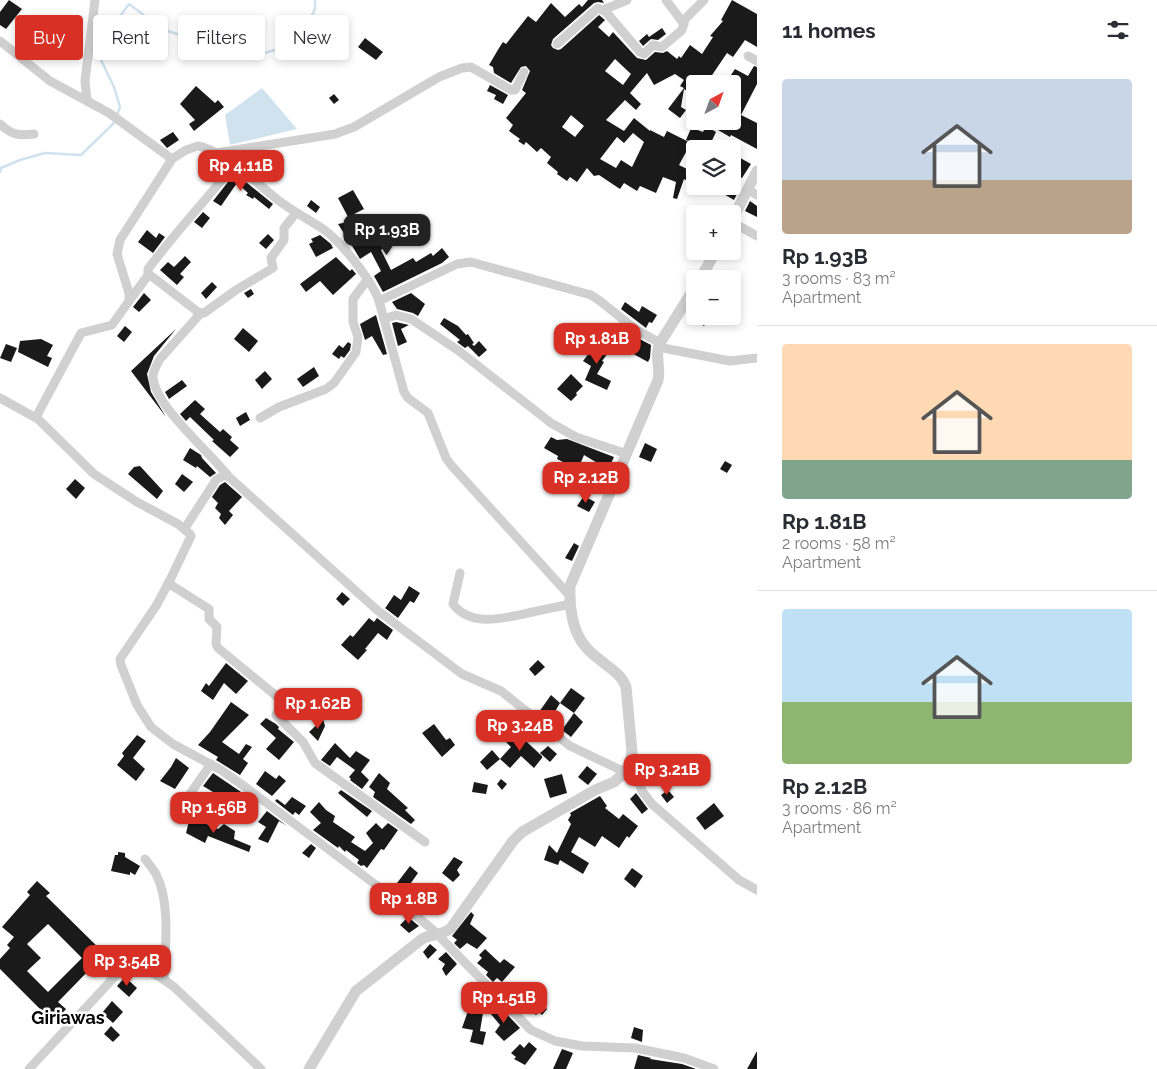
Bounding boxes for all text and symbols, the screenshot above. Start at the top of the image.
chip: Buy [15,15,83,60]
chip: Rent [93,15,168,60]
chip: Filters [178,15,265,60]
chip: New [275,15,349,60]
icon: filters [1104,16,1132,44]
text: 11 homes [782,18,876,43]
north arrow [686,75,741,130]
map controls [686,75,741,325]
icon: home [912,111,1002,201]
button: layers [686,140,741,195]
pin: Rp 4.11B [189,150,293,192]
text: Rp 4.11B [209,156,273,175]
button: + [686,205,741,260]
pin: Rp 1.93B [335,214,439,256]
text: Rp 1.93B [354,220,420,239]
text: Rp 1.93B [782,244,868,269]
text: 3 rooms · 83 m² [782,269,896,288]
button: − [686,270,741,325]
text: Apartment [782,288,861,307]
pin: Rp 1.81B [545,322,649,365]
text: Rp 1.81B [565,329,629,348]
icon: home [912,377,1002,467]
pin: Rp 2.12B [534,462,638,504]
text: Rp 2.12B [554,468,618,487]
text: Rp 1.81B [782,509,867,534]
text: 2 rooms · 58 m² [782,534,896,553]
text: Apartment [782,553,861,572]
icon: home [912,642,1002,732]
pin: Rp 1.62B [266,688,370,730]
text: Rp 1.62B [285,694,351,713]
pin: Rp 3.24B [468,710,572,752]
text: Rp 3.24B [487,716,553,735]
pin: Rp 3.21B [615,754,719,796]
text: Rp 3.21B [635,760,699,779]
text: Rp 2.12B [782,774,867,799]
pin: Rp 1.56B [162,792,266,834]
text: Rp 1.56B [181,798,247,817]
text: 3 rooms · 86 m² [782,799,897,818]
text: Apartment [782,818,861,837]
pin: Rp 1.8B [363,882,455,925]
text: Rp 1.8B [381,889,437,908]
pin: Rp 3.54B [75,944,179,987]
text: Rp 3.54B [94,951,160,970]
pin: Rp 1.51B [452,982,556,1024]
text: Rp 1.51B [472,988,536,1007]
district label: Giriawas [31,1007,105,1028]

